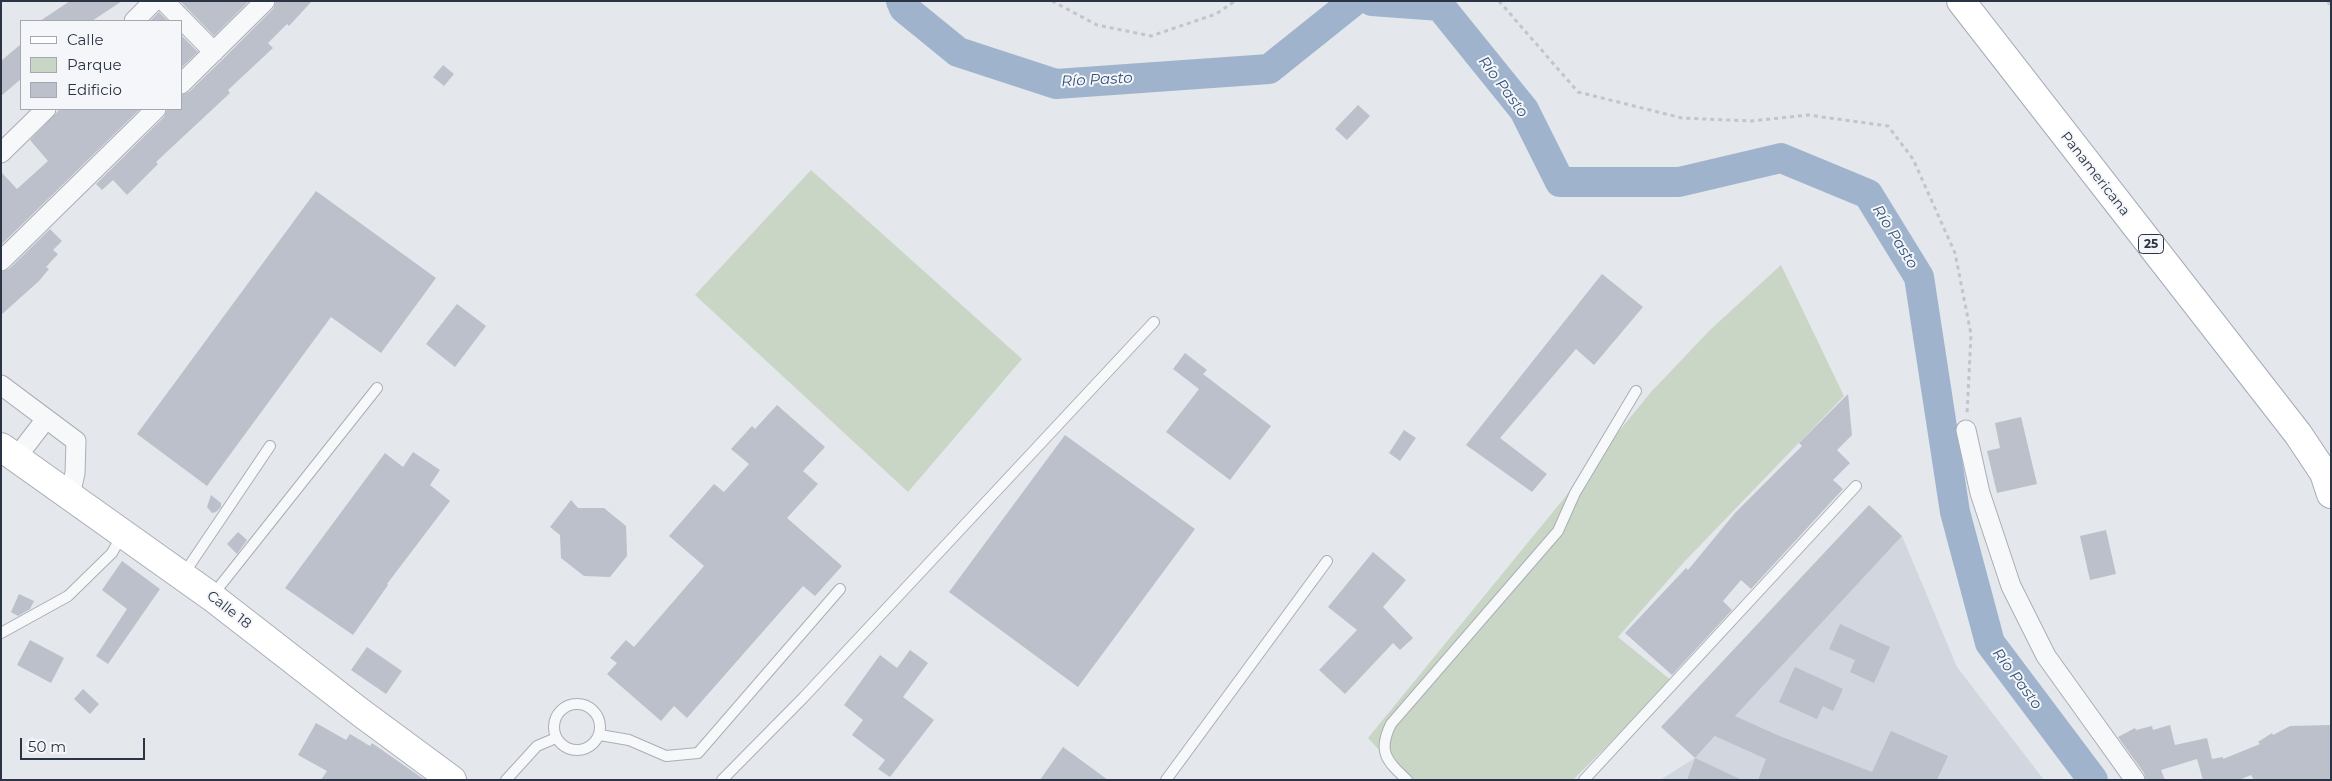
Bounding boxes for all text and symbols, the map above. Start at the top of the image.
legend [20,20,182,110]
text: Calle [67,30,104,49]
water label: Río Pasto [1474,53,1532,121]
text: Parque [67,55,122,74]
water label: Río Pasto [1061,69,1133,91]
text: Edificio [67,80,122,99]
street label: Panamericana [2057,129,2133,219]
water label: Río Pasto [1868,202,1922,272]
road number: 25 [2138,234,2164,253]
street label: Calle 18 [203,587,255,633]
water label: Río Pasto [1988,645,2046,713]
scale bar [22,728,148,760]
text: 50 m [28,737,66,756]

